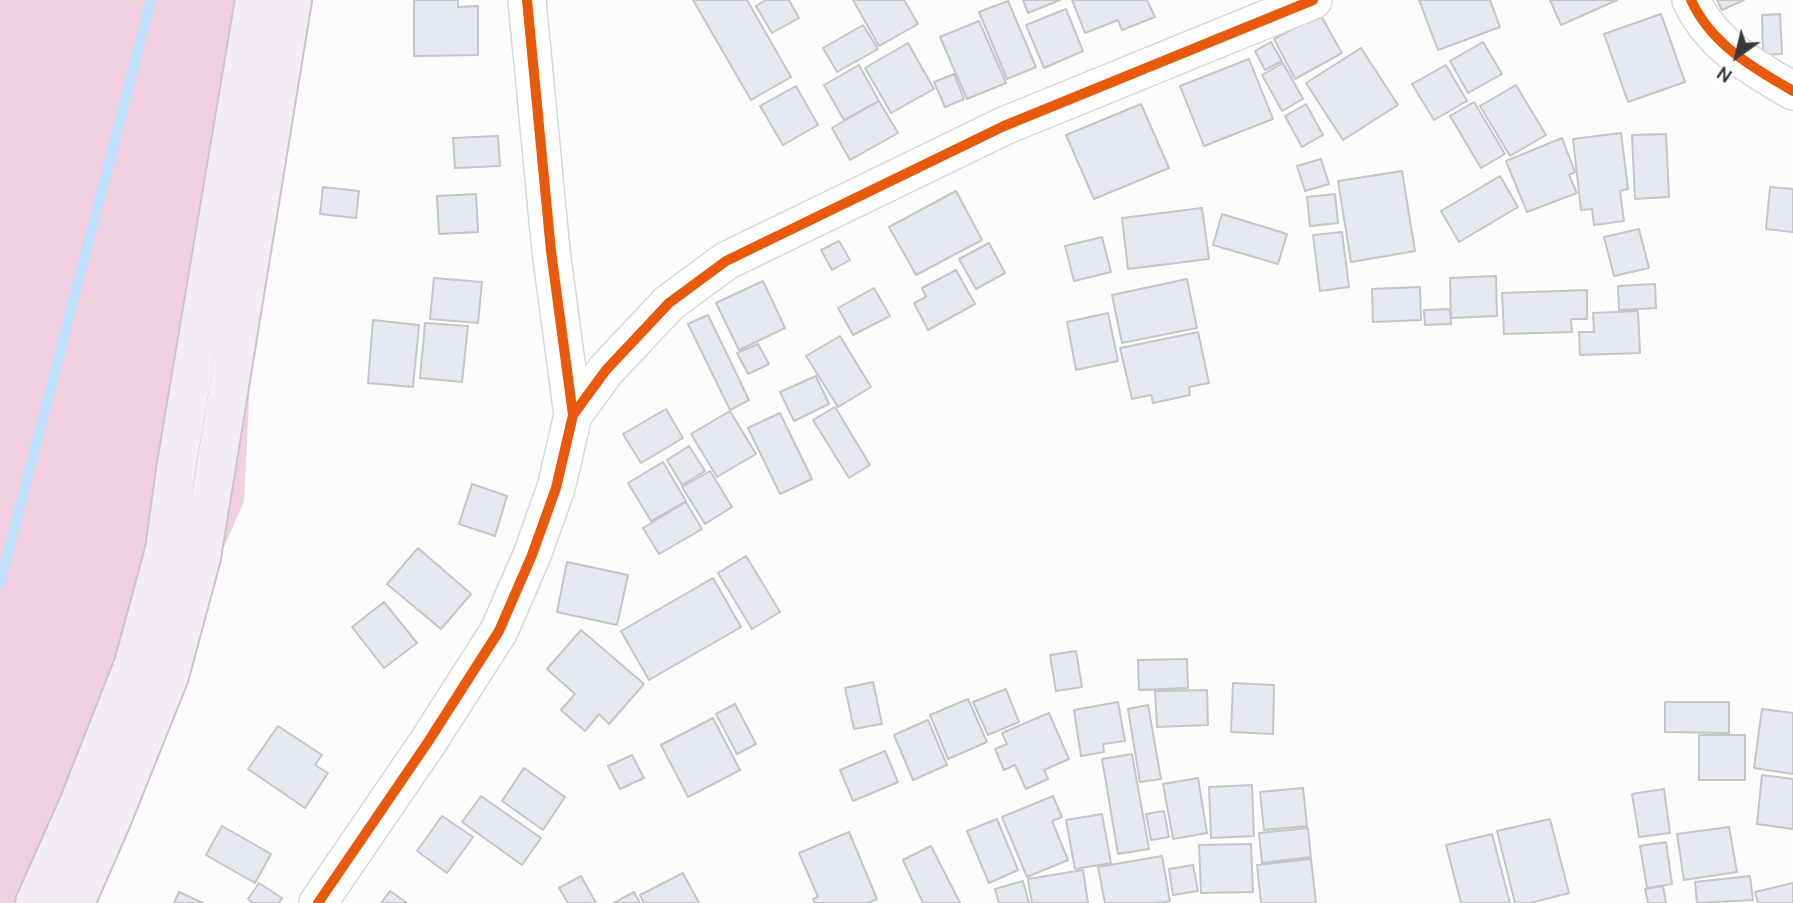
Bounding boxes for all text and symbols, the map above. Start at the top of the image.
north arrow [1702,21,1772,91]
text: N [1713,60,1738,87]

